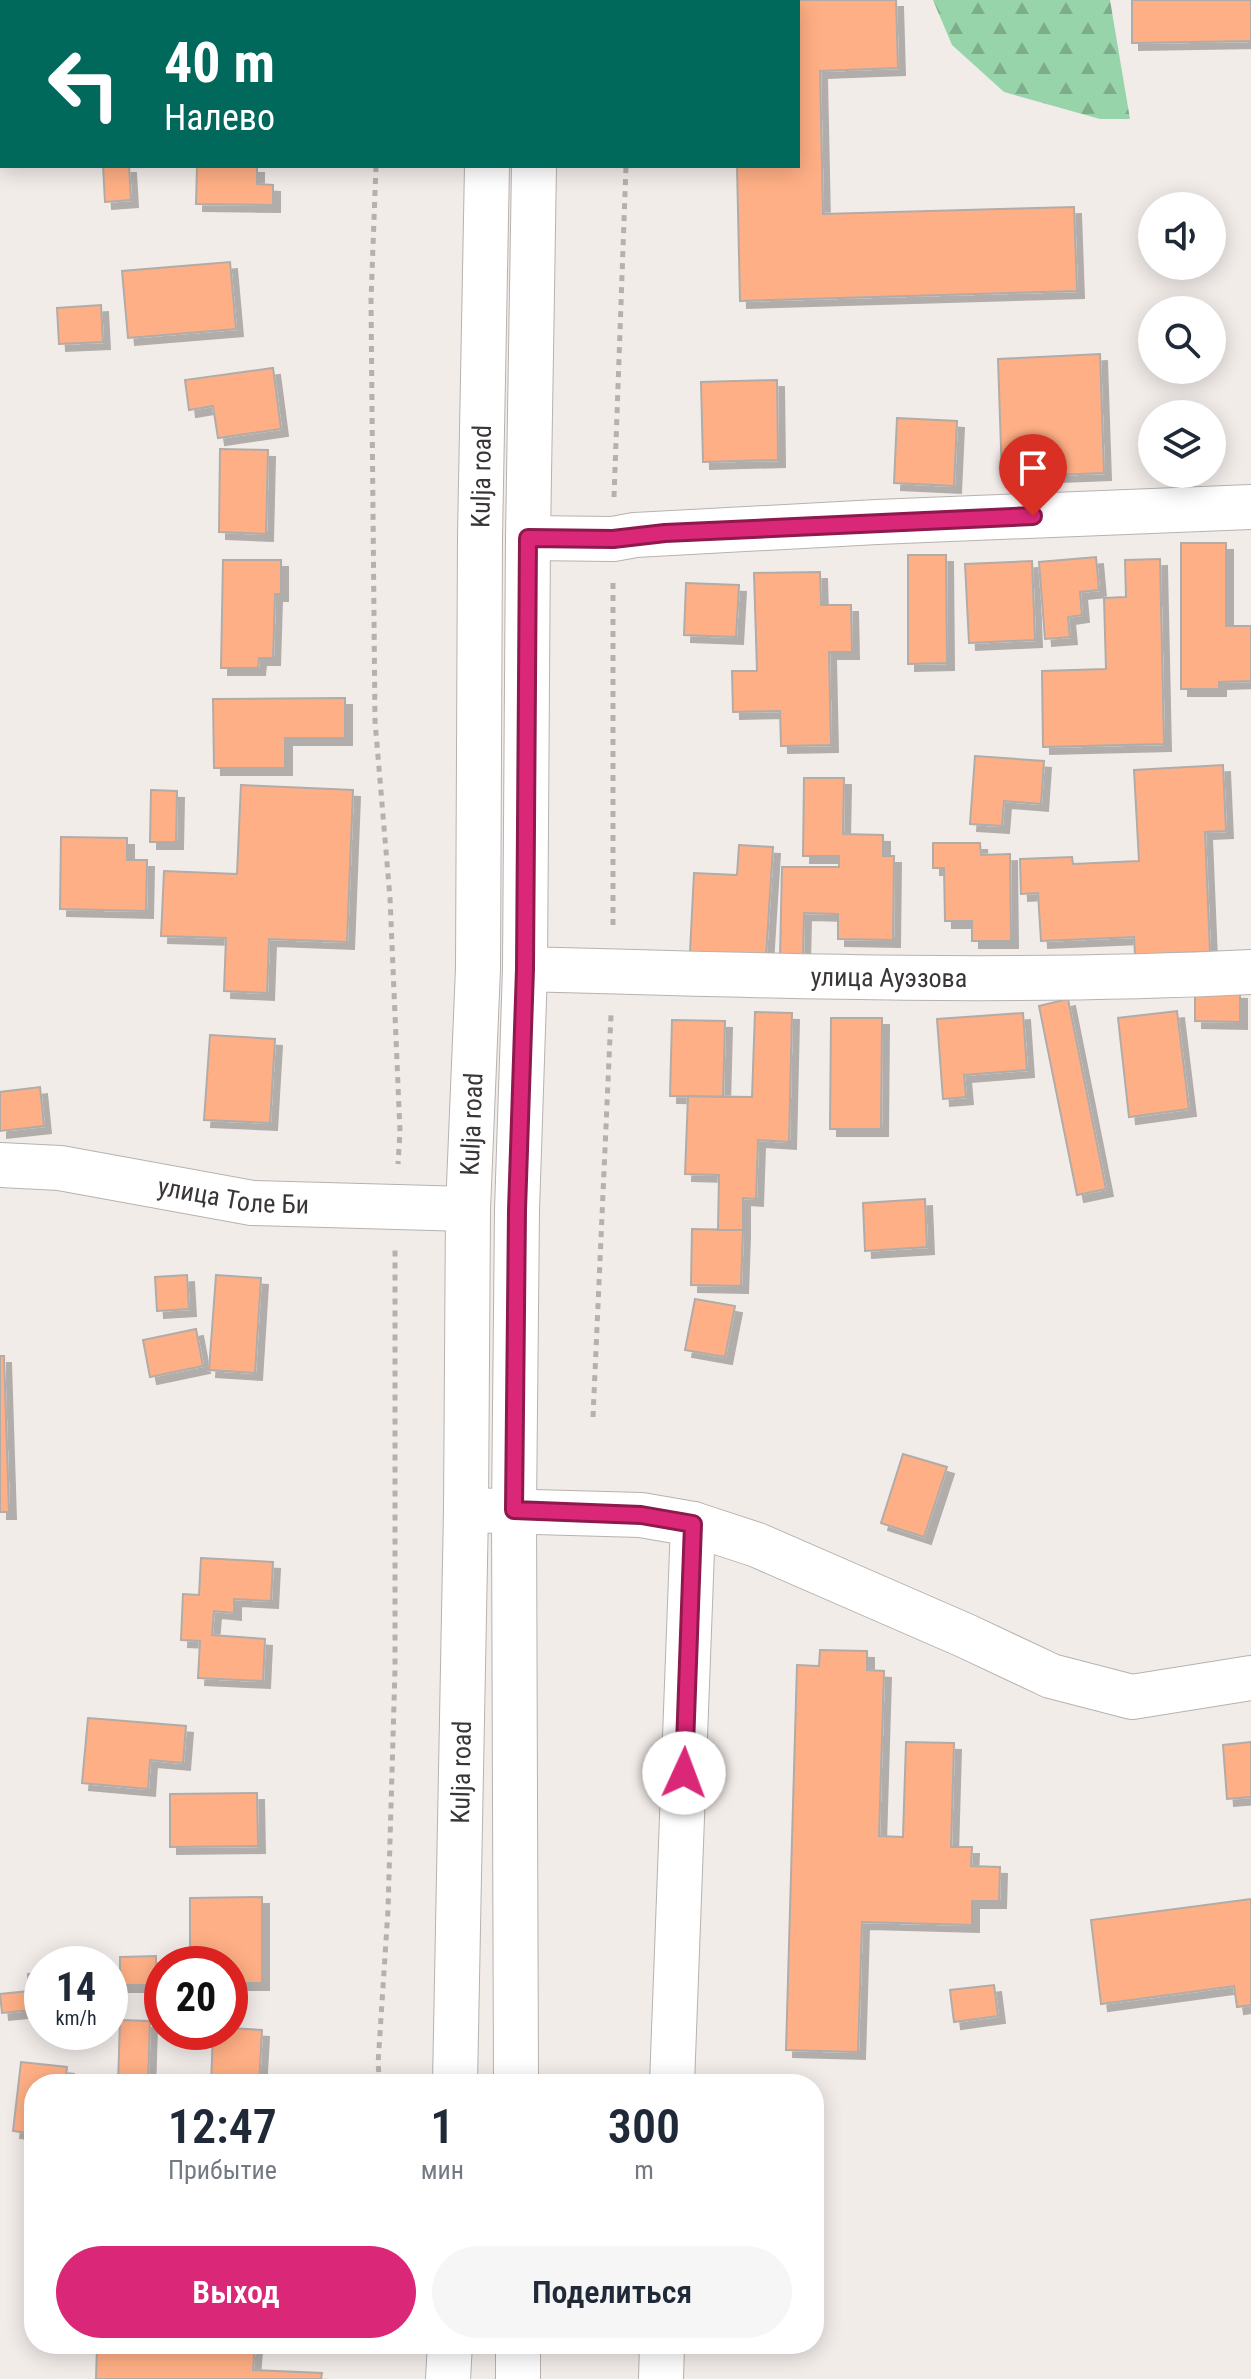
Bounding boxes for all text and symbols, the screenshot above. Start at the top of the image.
text: 40 m [164,30,275,96]
icon: left [32,32,136,136]
text: Налево [164,97,275,139]
map controls [1138,192,1226,488]
button: sound [1138,192,1226,280]
button: search [1138,296,1226,384]
button: layers [1138,400,1226,488]
street label: Kulja road [465,425,497,528]
pin [999,434,1067,516]
icon: arrive [1011,446,1055,490]
street label: улица Ауэзова [810,961,967,993]
street label: Kulja road [454,1072,489,1176]
street label: улица Толе Би [155,1171,309,1220]
street label: Kulja road [445,1720,477,1824]
position arrow [642,1731,726,1815]
speed limit sign: 20 [144,1946,248,2050]
text: 14 [56,1964,96,2011]
text: km/h [55,2006,97,2030]
text: 12:47 [168,2098,277,2155]
text: 1 [430,2098,454,2155]
text: 300 [608,2098,680,2155]
text: Прибытие [168,2155,277,2185]
text: мин [421,2155,464,2185]
text: m [634,2155,654,2185]
button: Выход [56,2246,416,2338]
button: Поделиться [432,2246,792,2338]

